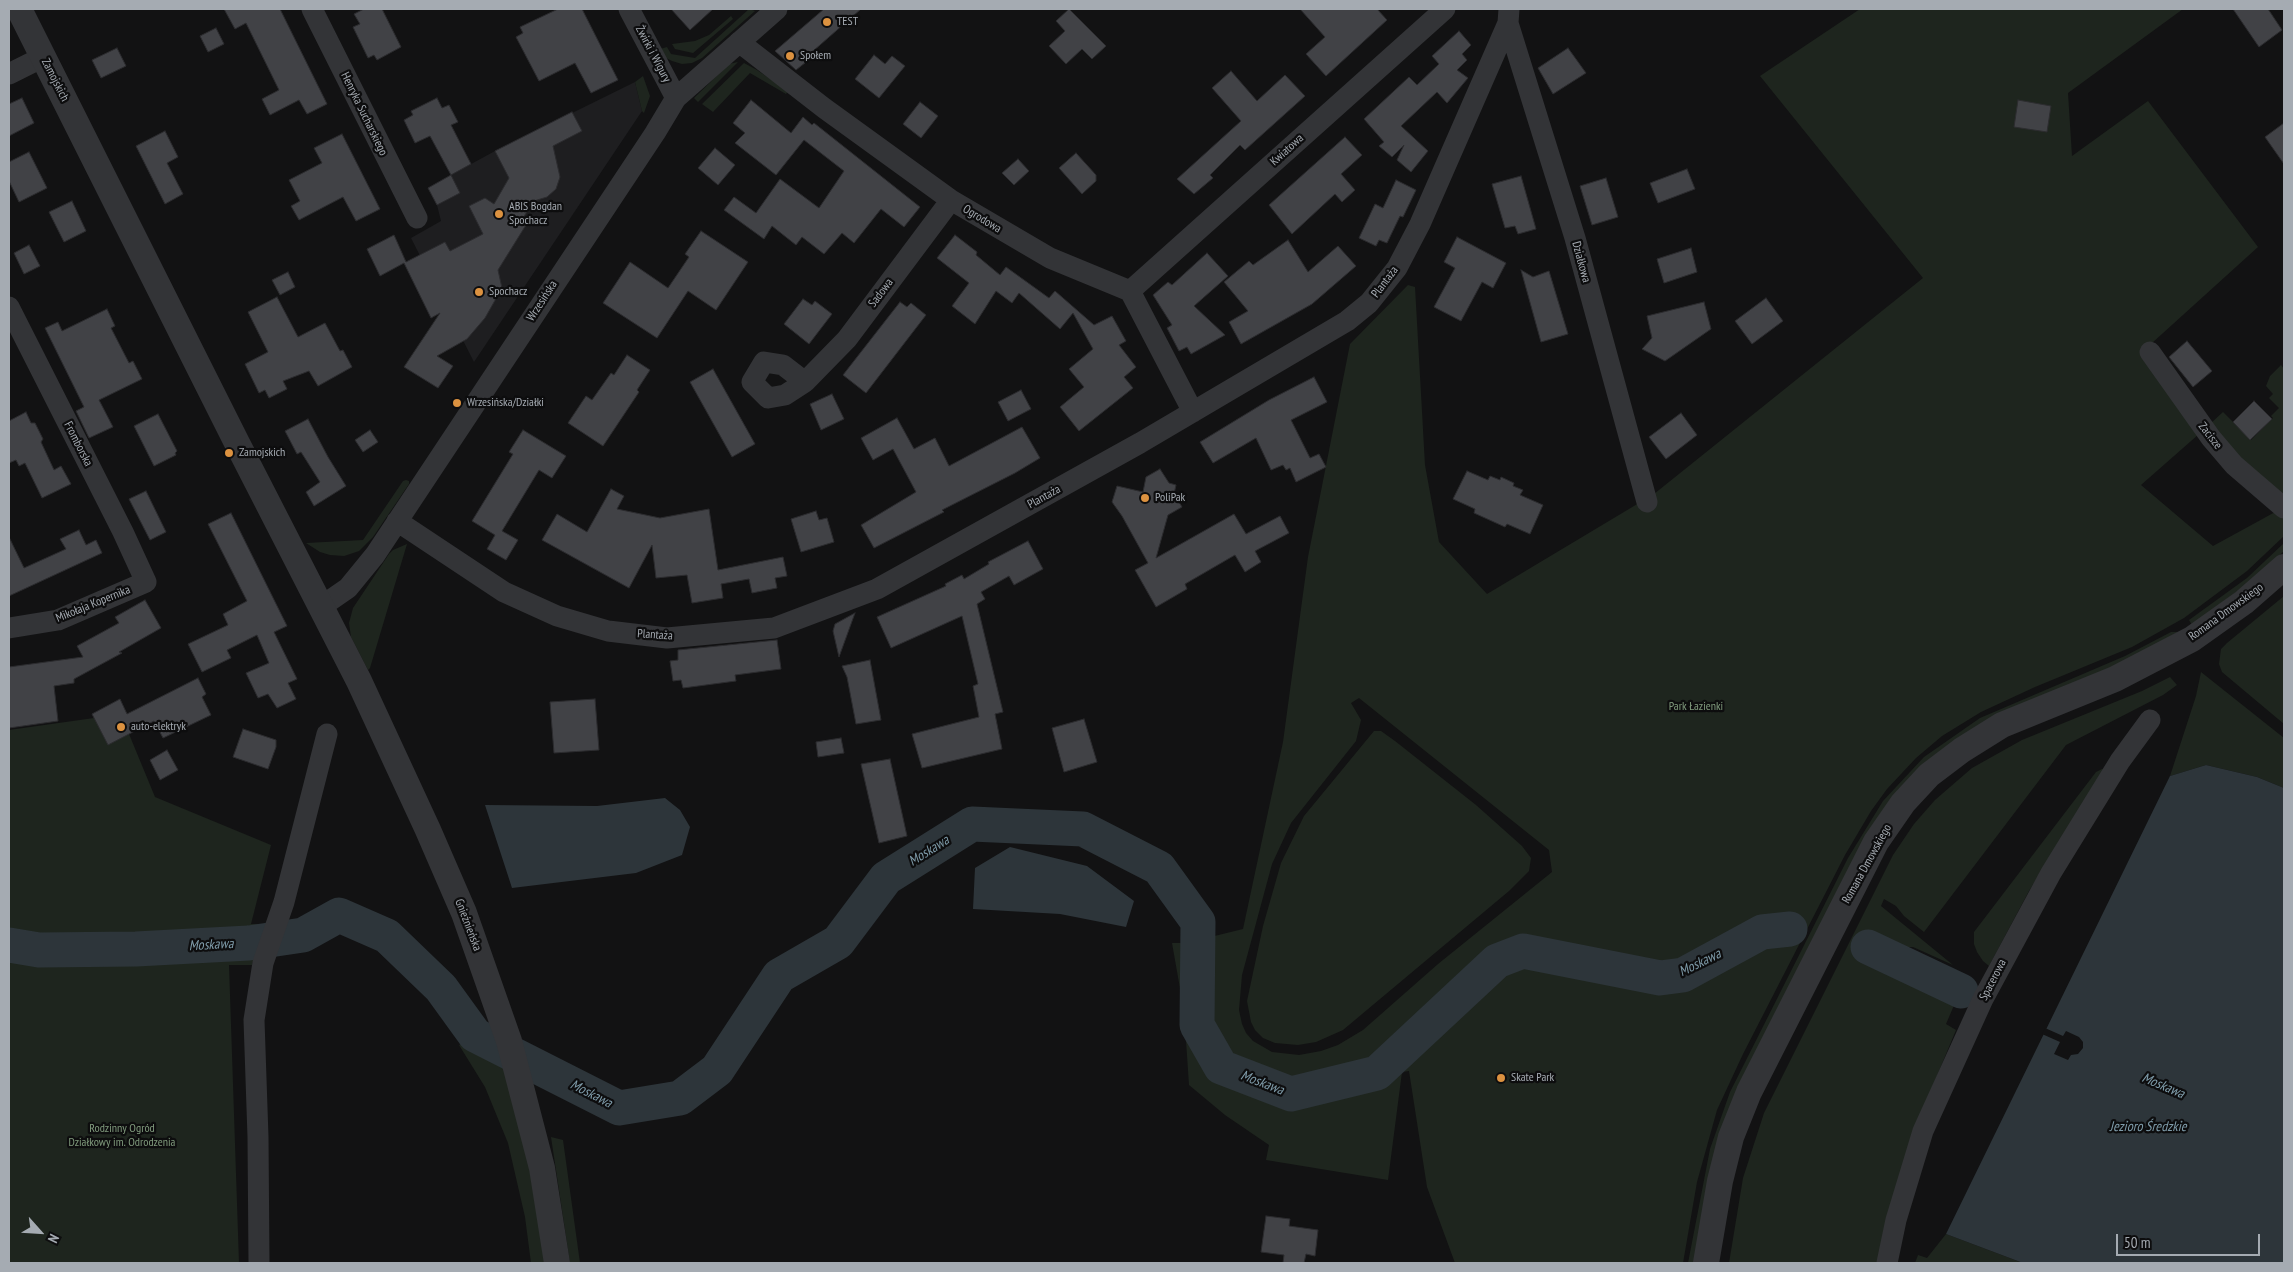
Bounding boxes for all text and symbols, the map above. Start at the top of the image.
place label: TEST [837,15,858,29]
marker: TEST [821,16,833,28]
street label: Żwirki i Wigury [632,23,674,85]
place label: Społem [800,49,831,63]
marker: Społem [784,50,796,62]
street label: Zamojskich [38,56,72,104]
street label: Henryka Sucharskiego [338,70,390,158]
street label: Kwiatowa [1267,131,1307,169]
place label: ABIS Bogdan Spochacz [509,200,562,228]
street label: Ogrodowa [960,202,1004,236]
marker: ABIS Bogdan Spochacz [493,208,505,220]
street label: Działkowa [1569,240,1593,284]
street label: Plantaża [1369,263,1401,301]
street label: Sadowa [866,276,896,310]
street label: Wrzesińska [524,278,560,324]
place label: Spochacz [489,285,527,299]
marker: Spochacz [473,286,485,298]
place label: Wrzesińska/Działki [467,396,544,410]
marker: Wrzesińska/Działki [451,397,463,409]
street label: Fromborska [61,419,95,469]
street label: Zacisze [2195,420,2225,452]
place label: Zamojskich [239,446,285,460]
marker: Zamojskich [223,447,235,459]
street label: Plantaża [1025,482,1063,512]
place label: PoliPak [1155,491,1185,505]
marker: PoliPak [1139,492,1151,504]
street label: Romana Dmowskiego [2186,580,2266,644]
street label: Mikołaja Kopernika [54,583,132,625]
street label: Plantaża [637,627,673,643]
park label: Park Łazienki [1669,700,1723,714]
place label: auto-elektryk [131,720,186,734]
marker: auto-elektryk [115,721,127,733]
street label: Romana Dmowskiego [1839,822,1895,906]
water label: Moskawa [906,832,952,870]
street label: Gnieźnieńska [452,897,484,953]
water label: Moskawa [188,935,234,955]
water label: Moskawa [1676,946,1724,980]
street label: Spacerowa [1977,957,2009,1003]
water label: Moskawa [1238,1067,1286,1099]
water label: Moskawa [2139,1070,2187,1102]
place label: Skate Park [1511,1071,1554,1085]
marker: Skate Park [1495,1072,1507,1084]
water label: Moskawa [567,1076,615,1112]
water label: Jezioro Średzkie [2110,1119,2186,1135]
park label: Rodzinny Ogród Działkowy im. Odrodzenia [69,1122,175,1150]
north arrow [15,1207,65,1257]
scale bar [2118,1224,2262,1256]
text: N [44,1231,63,1246]
text: 50 m [2124,1233,2150,1252]

